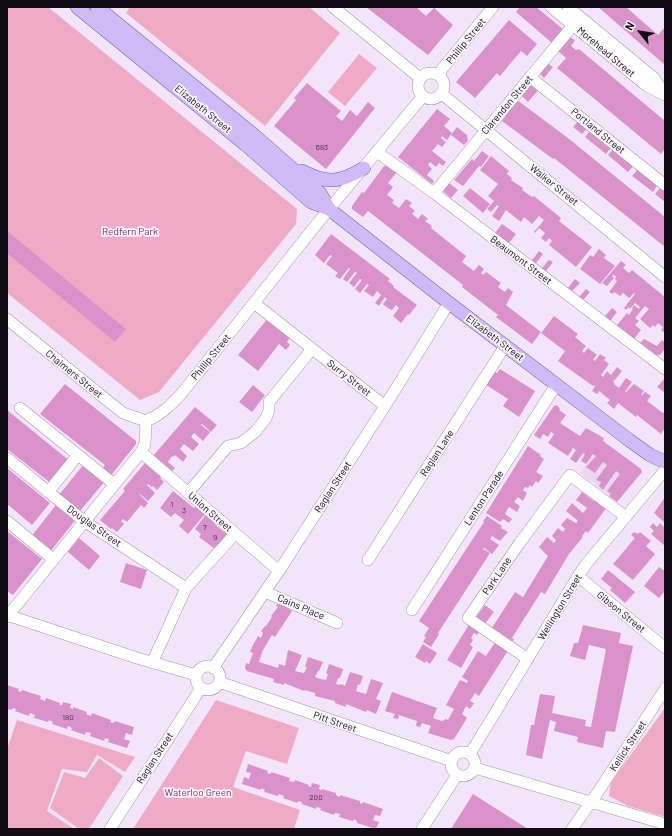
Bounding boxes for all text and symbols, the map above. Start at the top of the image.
north arrow [620,12,660,52]
street label: Phillip Street [444,16,488,66]
text: N [622,19,637,32]
street label: Morehead Street [575,24,637,80]
street label: Clarendon Street [479,73,535,137]
street label: Elizabeth Street [172,82,234,136]
street label: Portland Street [569,106,627,156]
house number: 683 [316,142,328,152]
street label: Walker Street [527,162,581,208]
park label: Redfern Park [102,226,158,238]
street label: Beaumont Street [488,233,554,287]
street label: Elizabeth Street [464,312,526,364]
street label: Phillip Street [189,332,233,382]
street label: Chalmers Street [43,347,105,401]
street label: Surry Street [325,357,373,399]
street label: Raglan Lane [418,428,456,478]
street label: Raglan Street [312,459,354,515]
street label: Lenton Parade [462,468,506,528]
street label: Union Street [185,490,235,534]
house number: 1 [171,499,173,509]
street label: Douglas Street [64,503,124,549]
house number: 3 [182,505,186,515]
house number: 7 [203,522,207,532]
house number: 9 [213,532,217,542]
street label: Park Lane [480,555,514,597]
street label: Wellington Street [536,572,584,642]
street label: Gibson Street [594,589,648,635]
street label: Cains Place [276,592,326,622]
street label: Pitt Street [312,709,358,735]
house number: 180 [62,712,74,722]
street label: Kellick Street [607,718,649,774]
street label: Raglan Street [134,730,176,786]
park label: Waterloo Green [165,787,231,799]
house number: 200 [309,792,323,802]

